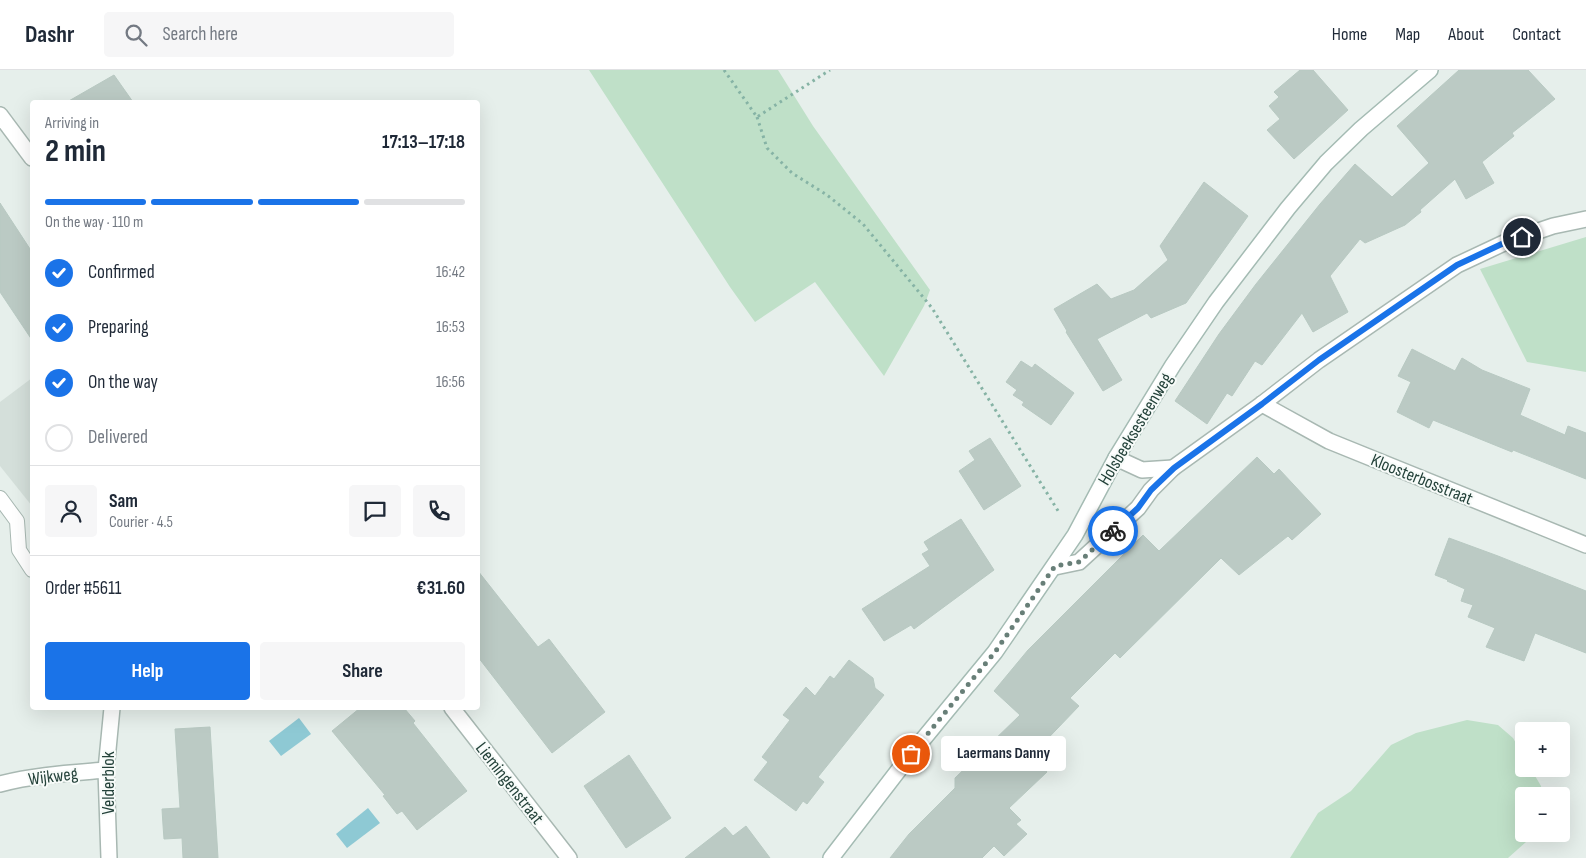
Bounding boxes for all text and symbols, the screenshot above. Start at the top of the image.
search box [104,12,454,57]
text: Dashr [25,20,74,49]
icon: search [122,21,150,49]
text: Search here [162,23,238,46]
text: Home [1332,24,1367,45]
text: Map [1395,24,1420,45]
text: About [1448,24,1484,45]
text: Contact [1512,24,1561,45]
text: Arriving in [45,114,99,133]
text: 17:13–17:18 [382,131,465,154]
text: 2 min [45,132,106,171]
text: On the way · 110 m [45,213,143,232]
pin [1501,216,1543,258]
icon: home [1508,223,1536,251]
icon: check [45,259,73,287]
text: Confirmed [88,261,155,284]
text: 16:42 [436,263,465,282]
icon: check [45,314,73,342]
text: Preparing [88,316,149,339]
text: 16:53 [436,318,465,337]
icon: check [45,369,73,397]
street label: Holsbeeksesteenweg [1094,369,1177,489]
text: On the way [88,371,158,394]
text: 16:56 [436,373,465,392]
text: Delivered [88,426,148,449]
street label: Kloosterbosstraat [1368,449,1476,510]
button: person [45,485,97,537]
button: chat [349,485,401,537]
button: phone [413,485,465,537]
text: Sam [109,490,138,513]
courier [1088,506,1138,556]
text: Courier · 4.5 [109,513,173,532]
icon: bike [1099,517,1127,545]
text: Order #5611 [45,577,121,600]
text: €31.60 [417,577,465,600]
button: Help [45,642,250,700]
button: Share [260,642,465,700]
map controls [1515,722,1570,842]
button: + [1515,722,1570,777]
pin [890,733,932,775]
callout: Laermans Danny [941,736,1066,772]
street label: Liemingenstraat [471,738,548,829]
icon: bag [897,740,925,768]
text: Laermans Danny [957,744,1050,763]
street label: Velderblok [98,751,119,815]
street label: Wijkweg [27,763,79,790]
button: − [1515,787,1570,842]

